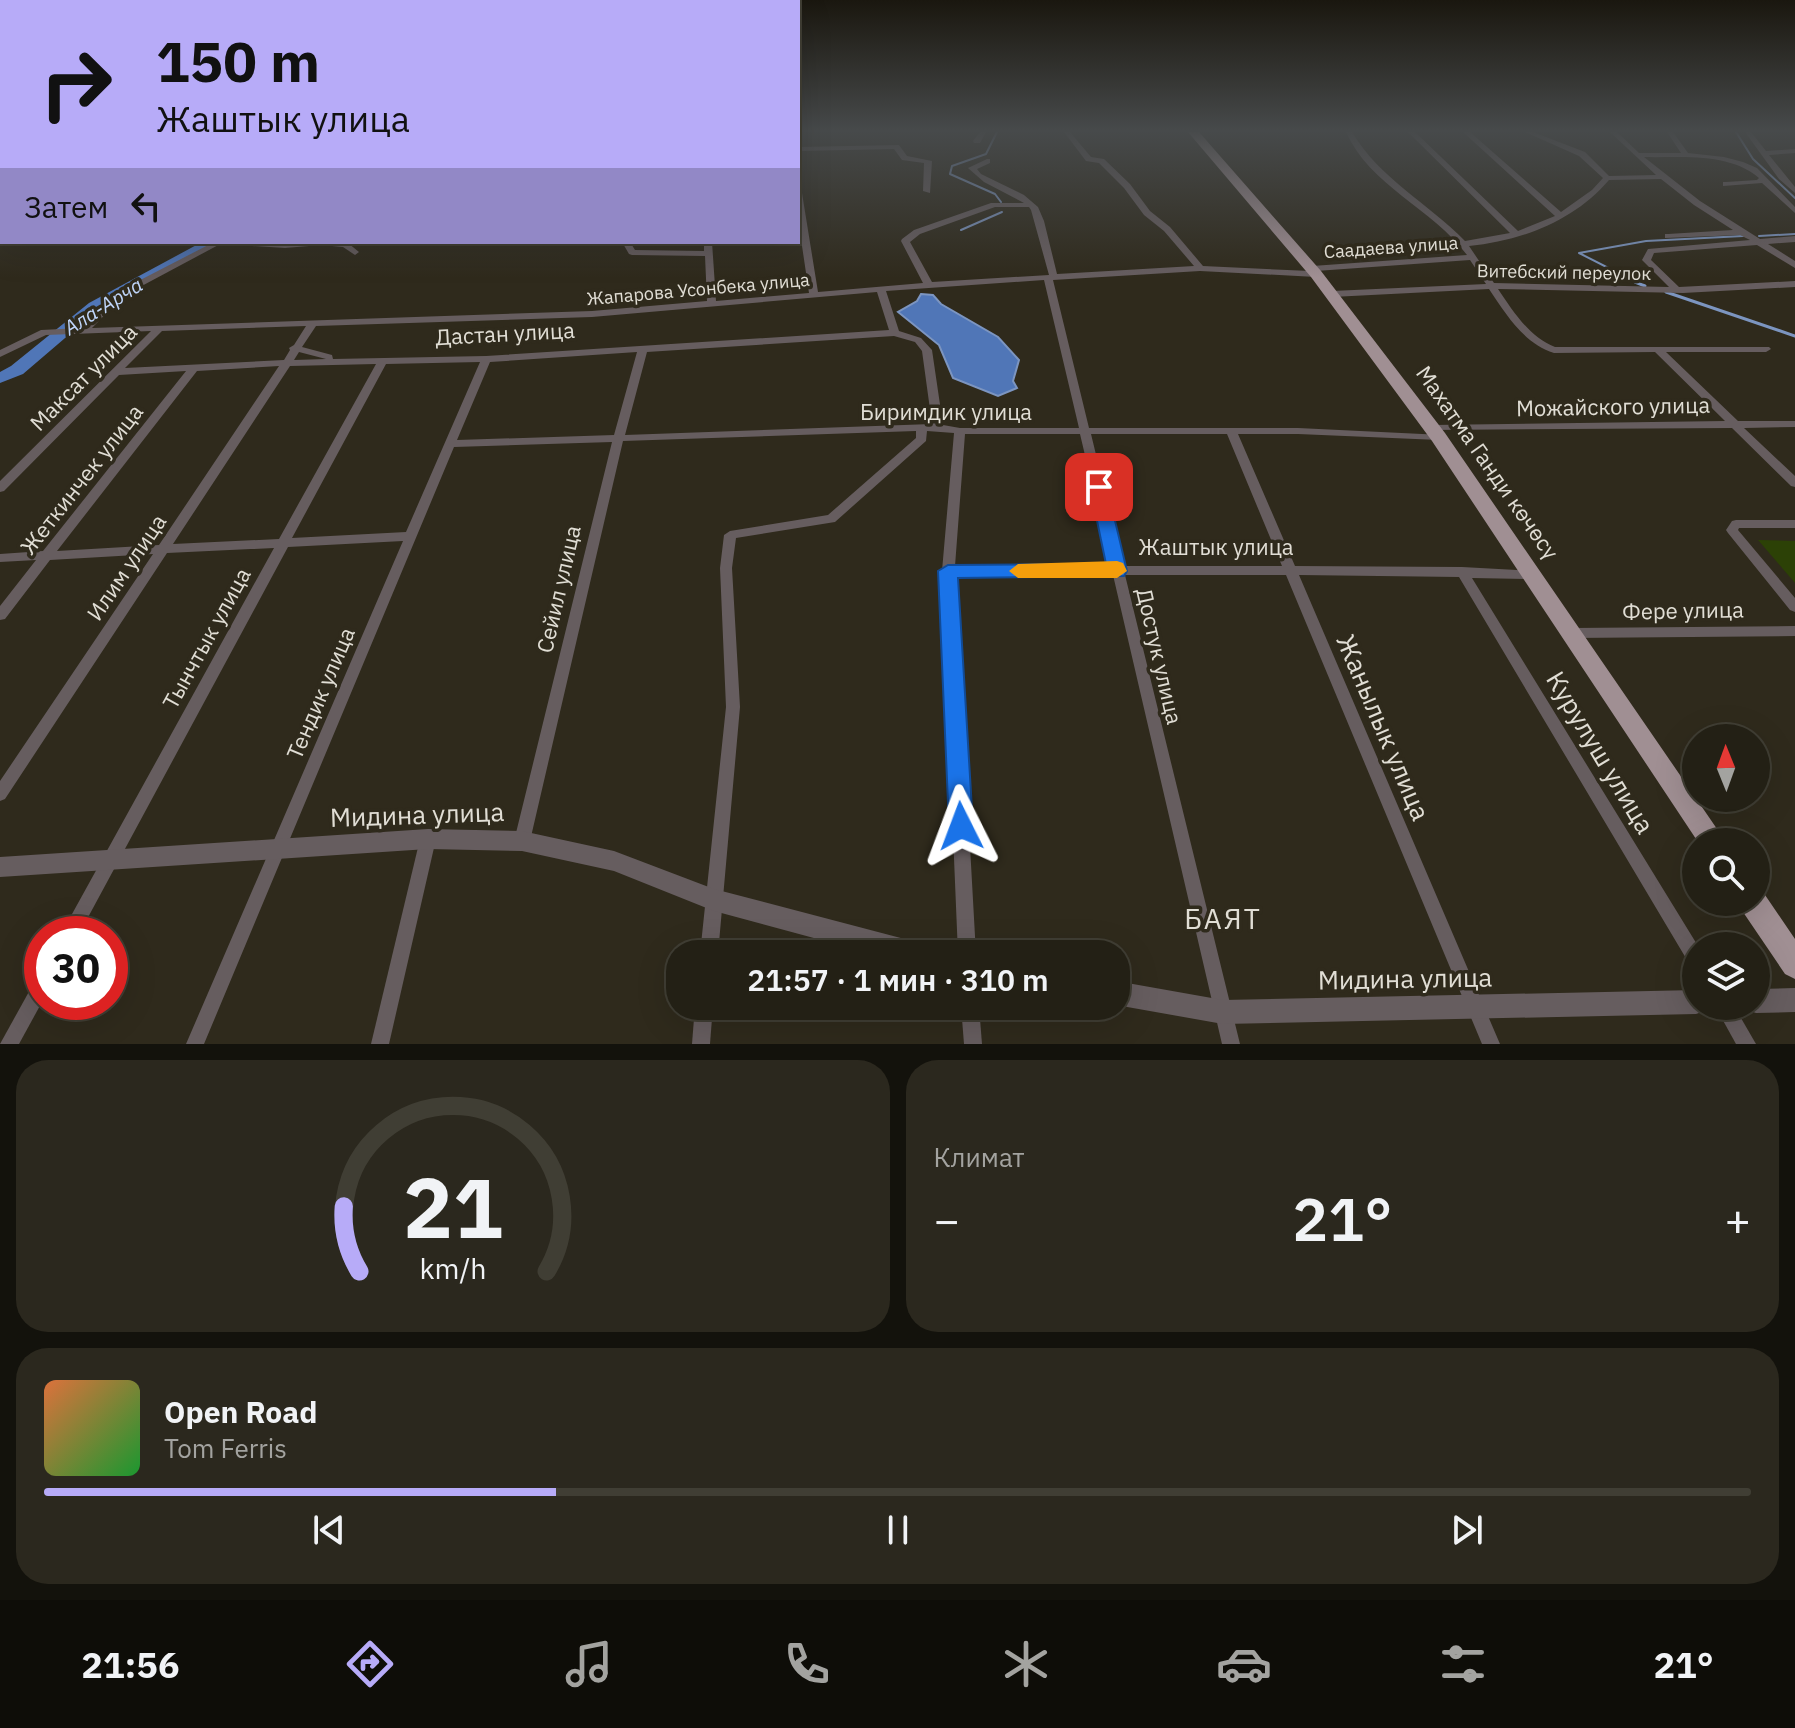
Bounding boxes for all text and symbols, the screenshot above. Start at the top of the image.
text: 150 m [156,25,320,97]
icon: right [24,32,128,136]
text: Жаштык улица [156,95,410,142]
icon: left [124,184,168,228]
text: Затем [24,187,108,226]
street label: Саадаева улица [1323,231,1459,263]
street label: Витебский переулок [1477,259,1651,285]
street label: Жапарова Усонбека улица [586,268,811,310]
water label: Ала-Арча [57,271,148,341]
street label: Дастан улица [434,315,576,351]
street label: Максат улица [23,317,143,437]
street label: Махатма Ганди көчөсү [1410,360,1566,565]
street label: Можайского улица [1516,390,1710,422]
street label: Биримдик улица [860,397,1032,426]
street label: Жеткинчек улица [13,398,149,560]
pin [1065,453,1133,521]
icon: arrive [1077,465,1121,509]
street label: Илим улица [80,508,172,626]
street label: Сейил улица [529,522,587,656]
street label: Жаштык улица [1138,532,1294,561]
street label: Тынчтык улица [155,562,257,714]
street label: Достук улица [1130,585,1190,727]
street label: Фере улица [1622,594,1744,626]
street label: Тендик улица [279,622,361,763]
street label: Жанылык улица [1329,629,1439,825]
street label: Курулуш улица [1539,665,1663,840]
north arrow [1682,724,1770,812]
map controls [1682,724,1770,1020]
position arrow [919,784,1003,868]
street label: Мидина улица [329,794,505,834]
button: search [1682,828,1770,916]
district label: БАЯТ [1184,900,1262,937]
speed limit sign: 30 [24,916,128,1020]
button: layers [1682,932,1770,1020]
street label: Мидина улица [1317,959,1493,997]
text: 21:57 · 1 мин · 310 m [747,960,1049,999]
text: Климат [934,1140,1025,1174]
text: 21 [403,1153,503,1261]
text: 21° [1292,1179,1392,1258]
text: − [934,1191,960,1248]
text: + [1725,1191,1751,1248]
text: km/h [419,1250,486,1287]
text: Open Road [164,1392,317,1431]
text: Tom Ferris [164,1431,287,1465]
icon: previous [307,1508,351,1552]
icon: pause [876,1508,920,1552]
icon: next [1445,1508,1489,1552]
icon: directions [342,1636,398,1692]
icon: music [561,1636,617,1692]
icon: phone [779,1636,835,1692]
icon: climate [998,1636,1054,1692]
icon: car [1216,1636,1272,1692]
icon: filters [1435,1636,1491,1692]
text: 21:56 [81,1641,180,1688]
text: 21° [1654,1641,1714,1688]

